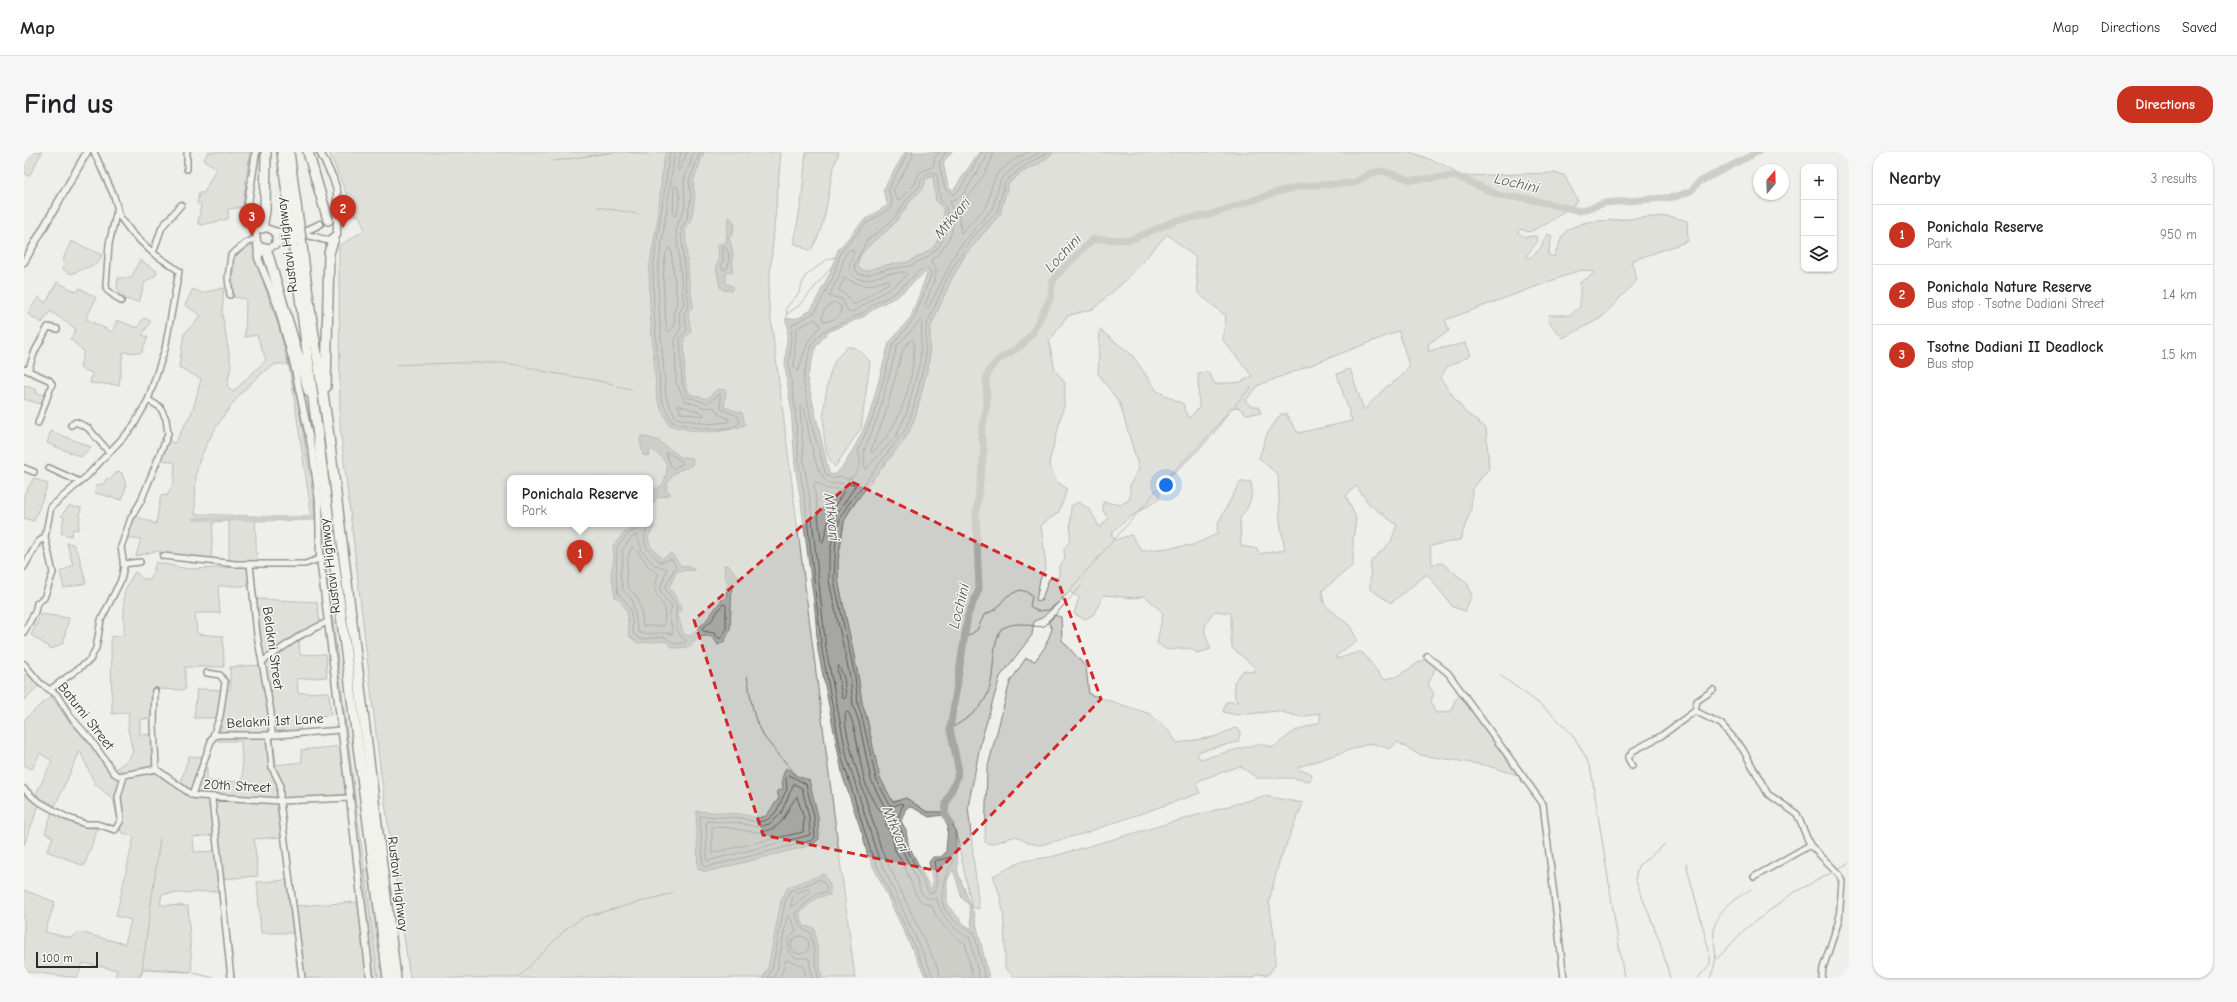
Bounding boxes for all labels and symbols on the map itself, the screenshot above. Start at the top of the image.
north arrow [1753,164,1789,200]
water label: Lochini [1493,169,1542,197]
water label: Mtkvari [929,193,975,243]
pin: 2 [330,195,356,228]
street label: Rustavi Highway [273,196,301,294]
pin: 3 [239,203,265,236]
water label: Lochini [1041,230,1086,276]
your location [1156,475,1176,495]
water label: Mtkvari [820,491,844,543]
street label: Rustavi Highway [316,517,344,615]
pin: 1 [567,540,593,573]
water label: Lochini [945,581,973,630]
street label: Belakni Street [259,606,287,691]
street label: Batumi Street [54,679,118,754]
street label: Belakni 1st Lane [226,710,324,732]
street label: 20th Street [203,776,272,796]
water label: Mtkvari [878,802,914,855]
street label: Rustavi Highway [384,835,412,933]
scale bar [36,950,98,969]

